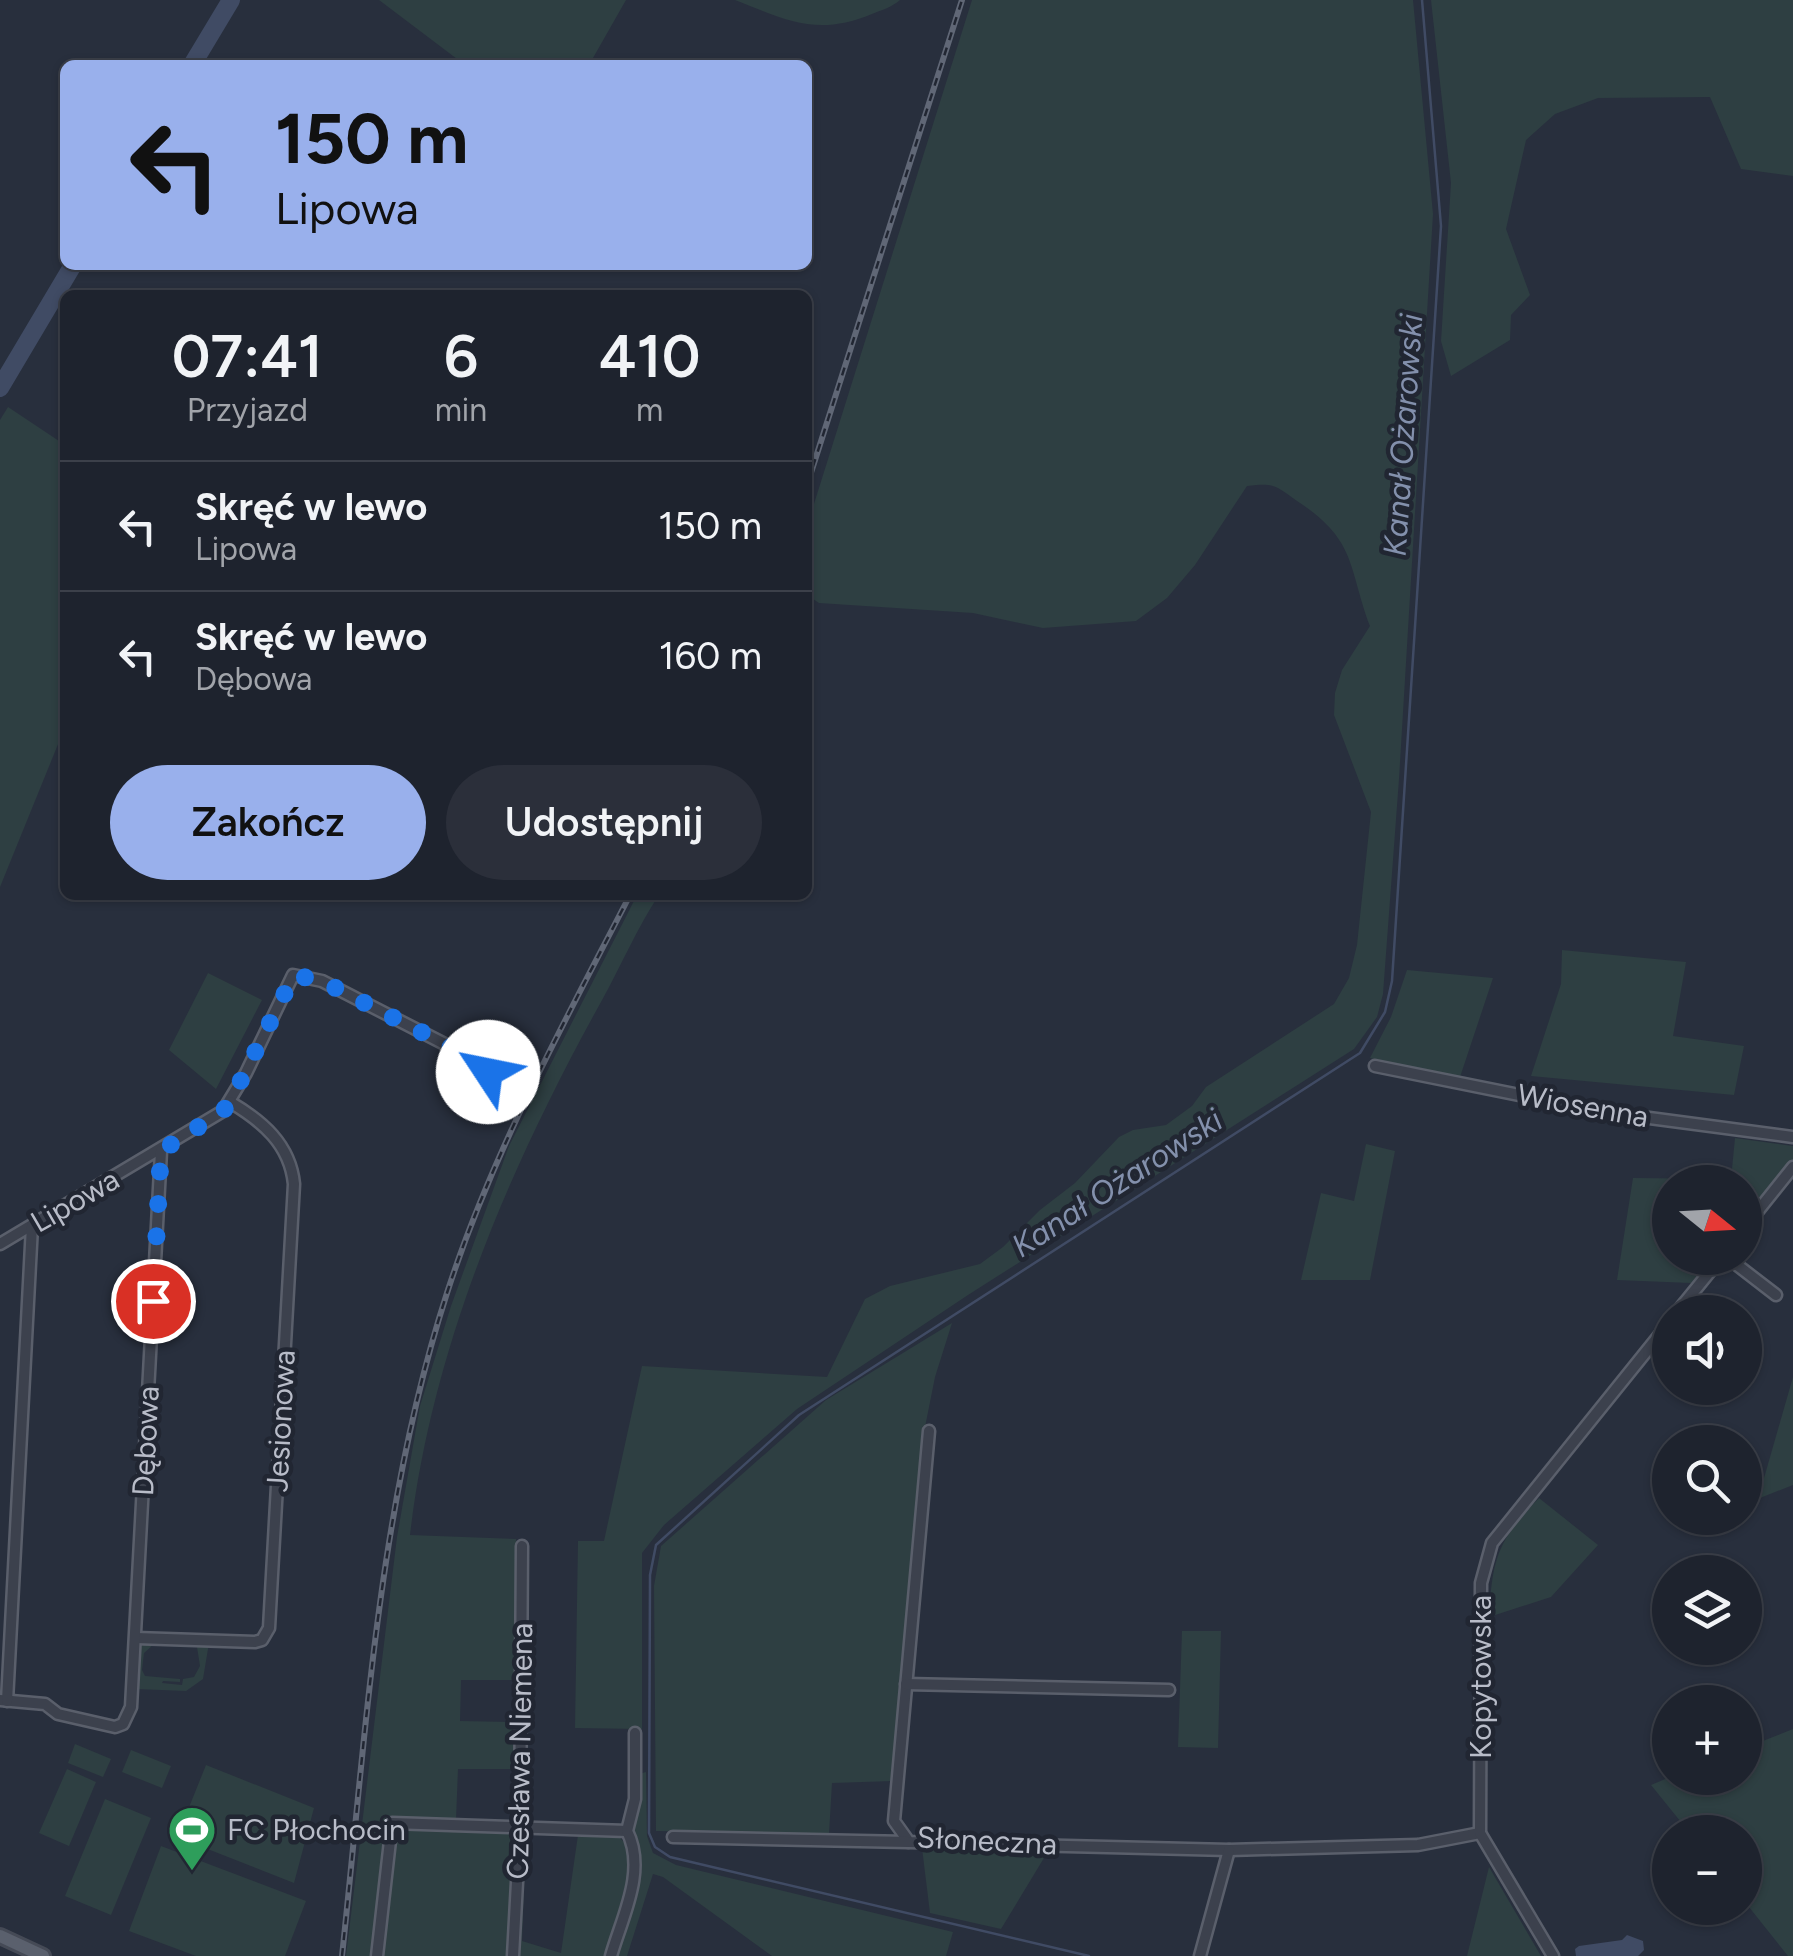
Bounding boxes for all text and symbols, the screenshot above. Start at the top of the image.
text: 150 m [275,96,468,181]
icon: left [110,100,240,230]
text: Lipowa [275,181,419,235]
water label: Kanał Ożarowski [1376,312,1430,558]
text: 07:41 [172,320,323,392]
text: 6 [444,320,478,392]
text: 410 [599,320,700,392]
text: Przyjazd [187,391,308,429]
text: min [435,391,487,429]
text: m [636,391,663,429]
text: Skręć w lewo [195,484,427,530]
icon: left [110,499,165,554]
text: 150 m [658,503,762,549]
text: Lipowa [195,530,297,568]
text: Skręć w lewo [195,614,427,660]
icon: left [110,629,165,684]
text: 160 m [659,633,762,679]
text: Dębowa [195,660,312,698]
button: Zakończ [110,765,426,880]
button: Udostępnij [446,765,762,880]
position arrow [436,1020,540,1124]
street label: Wiosenna [1515,1076,1651,1135]
water label: Kanał Ożarowski [1005,1101,1230,1265]
street label: Lipowa [24,1161,125,1241]
north arrow [1652,1165,1762,1275]
map controls [1652,1165,1762,1925]
pin [111,1259,196,1344]
icon: arrive [126,1274,181,1329]
button: sound [1652,1295,1762,1405]
street label: Jesionowa [258,1349,303,1493]
street label: Dębowa [124,1385,167,1497]
button: search [1652,1425,1762,1535]
button: layers [1652,1555,1762,1665]
street label: Kopytowska [1462,1595,1499,1759]
street label: Czesława Niemena [499,1622,540,1880]
button: + [1652,1685,1762,1795]
sports icon: FC Płochocin [166,1804,218,1872]
place label: FC Płochocin [227,1811,406,1848]
button: − [1652,1815,1762,1925]
street label: Słoneczna [916,1818,1058,1863]

